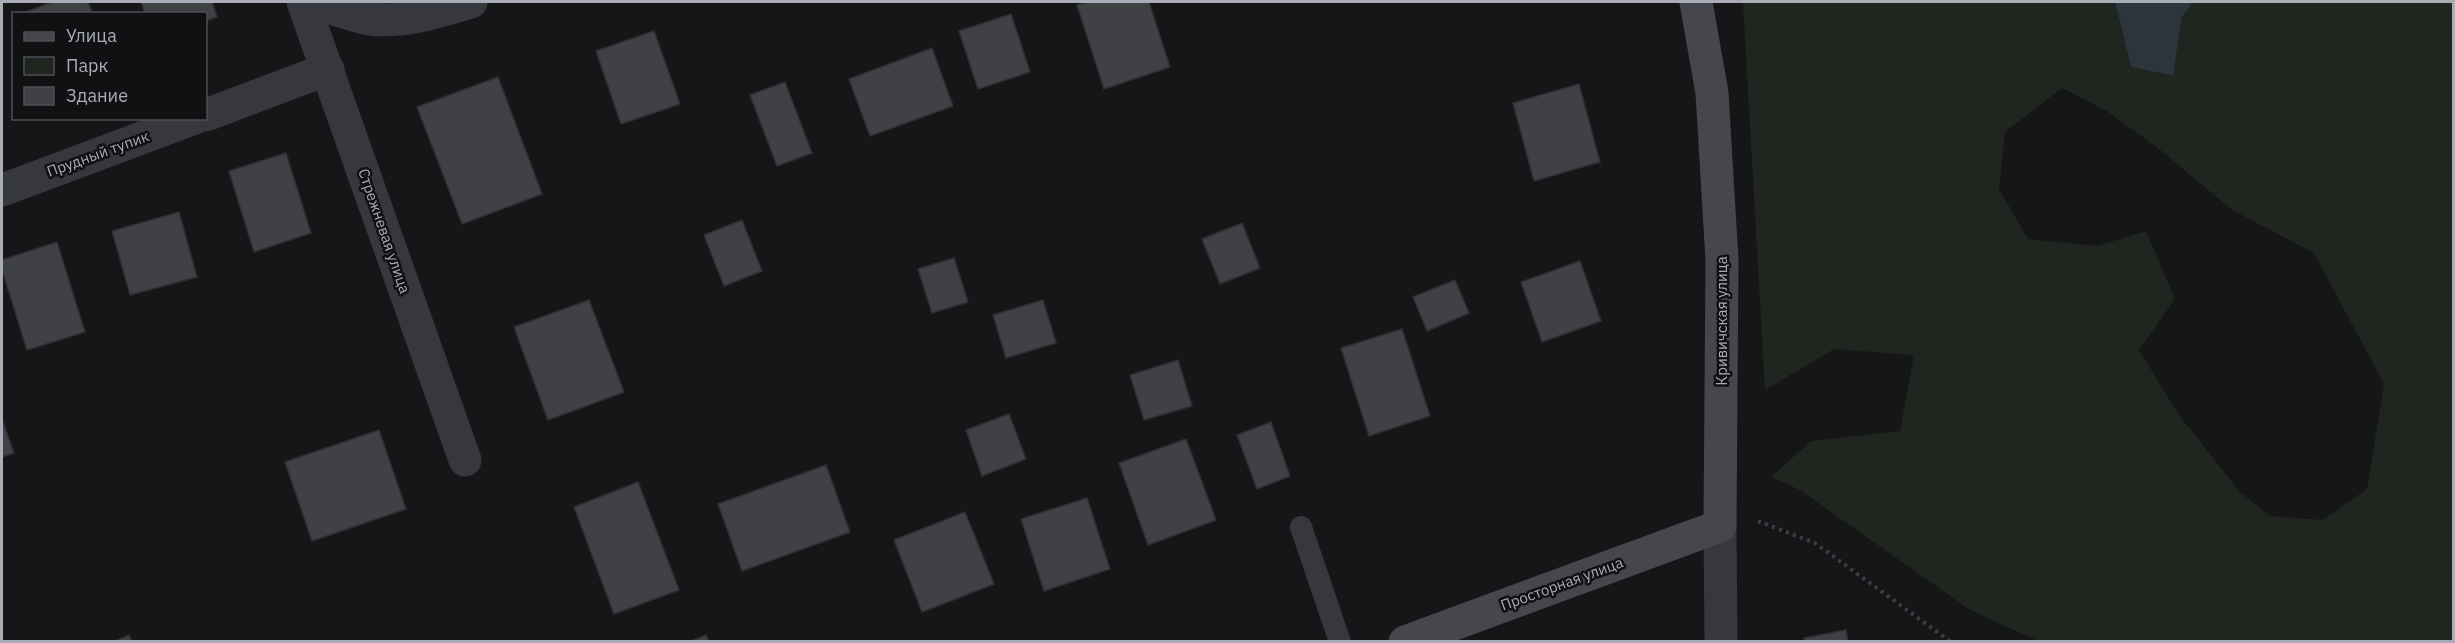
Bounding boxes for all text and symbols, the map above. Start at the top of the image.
legend [12,12,207,120]
text: Улица [66,24,117,47]
text: Парк [66,54,109,77]
text: Здание [66,84,128,107]
street label: Прудный тупик [44,126,152,181]
street label: Стрежневая улица [354,166,415,296]
street label: Кривичская улица [1712,256,1731,386]
street label: Просторная улица [1498,553,1626,615]

